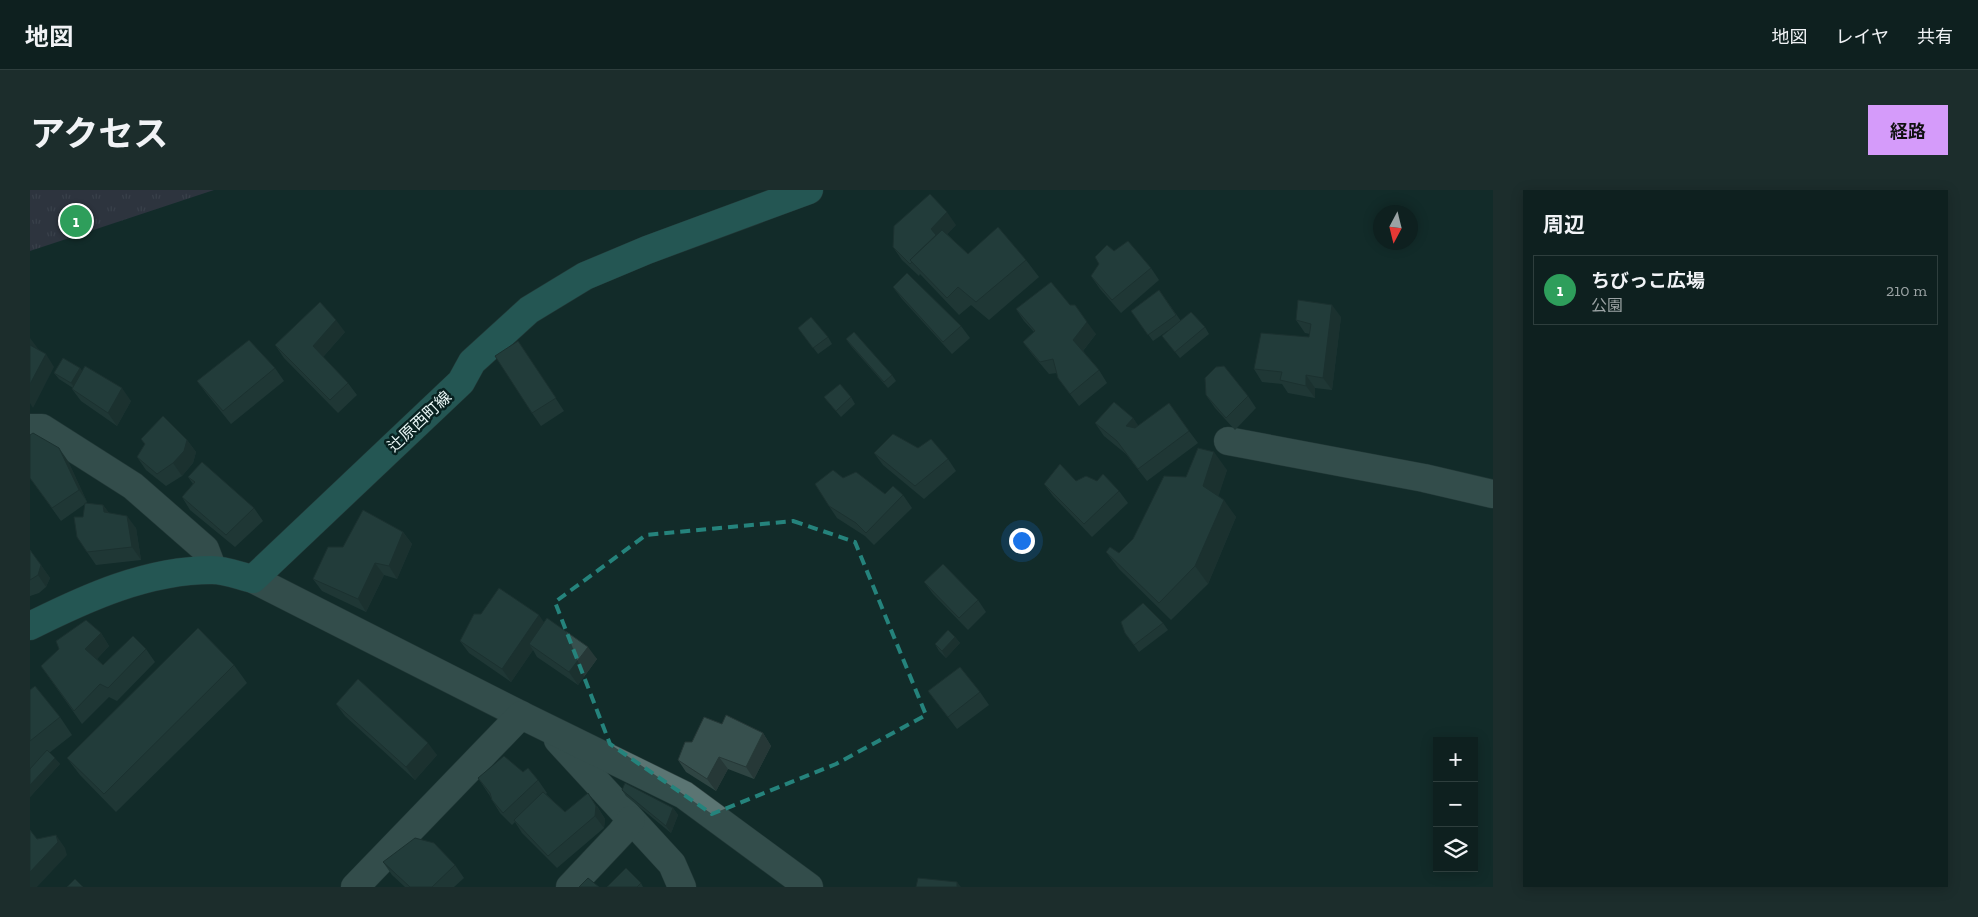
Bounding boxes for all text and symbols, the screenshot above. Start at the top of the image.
text: 地図 [25,22,73,51]
text: 地図 [1772,26,1808,48]
text: レイヤ [1836,26,1889,48]
text: 共有 [1917,26,1953,48]
button: 経路 [1868,105,1948,155]
text: アクセス [30,113,168,155]
pin: 1 [60,202,92,240]
north arrow [1373,205,1418,250]
text: 周辺 [1543,212,1585,237]
text: ちびっこ広場 [1591,269,1705,292]
text: 1 [1557,281,1563,300]
text: 210 m [1886,281,1927,300]
text: 公園 [1591,296,1623,315]
street label: 辻原西町線 [384,387,455,456]
your location [1009,528,1035,554]
map controls [1433,737,1478,872]
button: + [1433,737,1478,782]
button: − [1433,782,1478,827]
button: layers [1433,827,1478,872]

